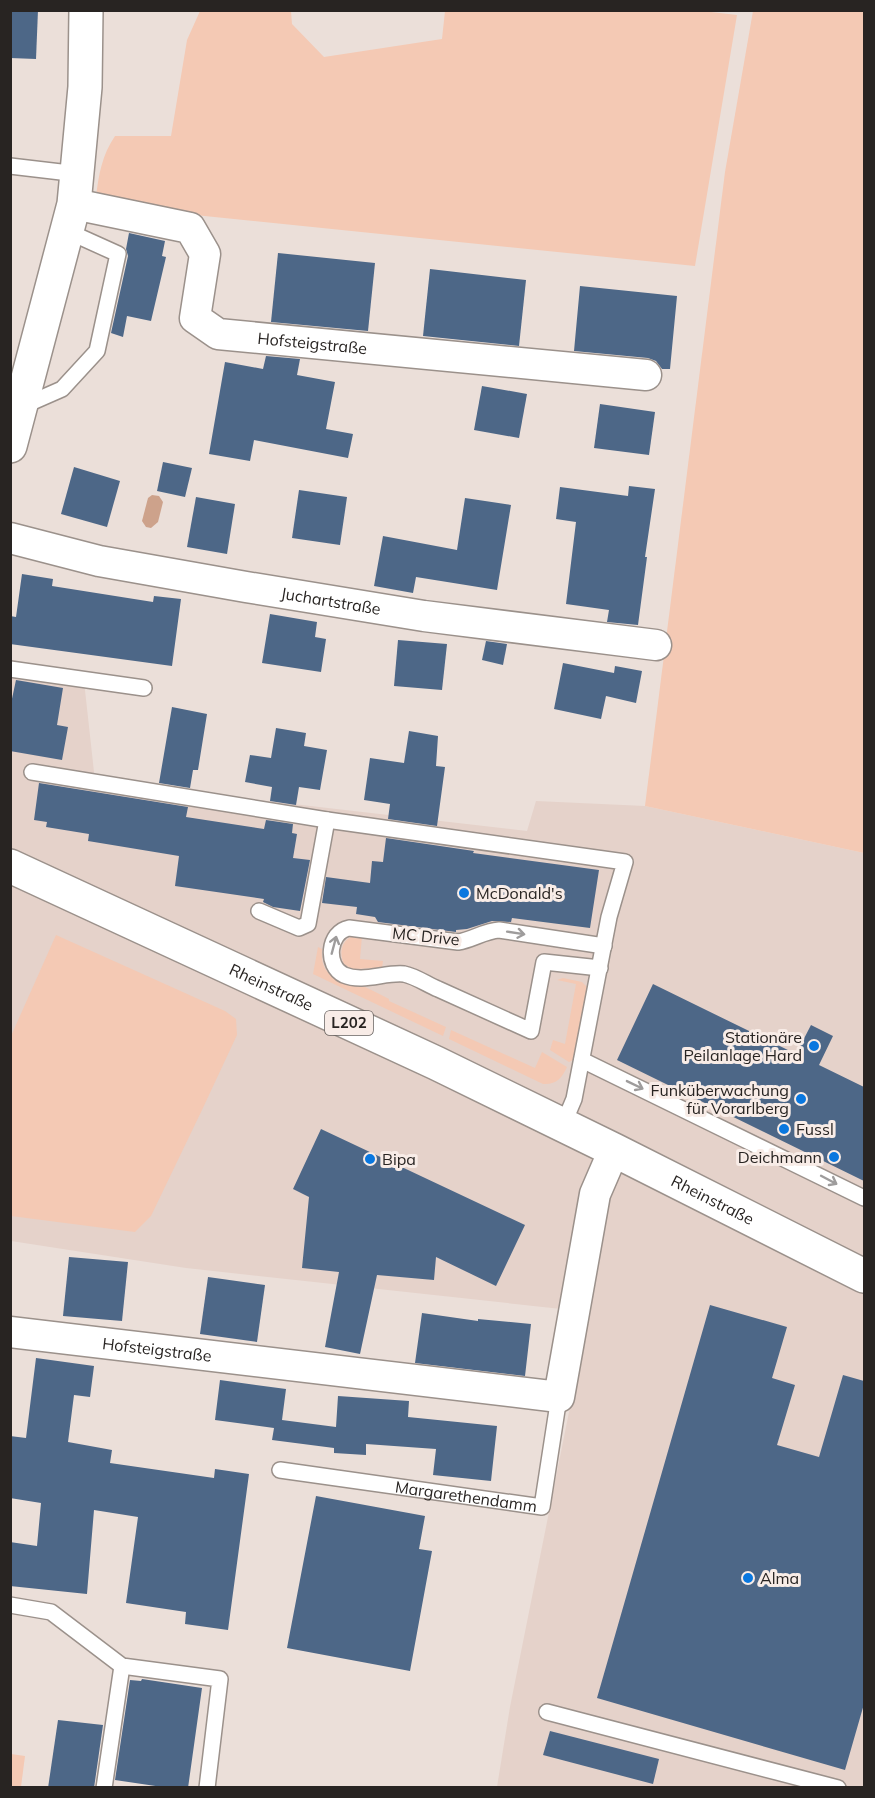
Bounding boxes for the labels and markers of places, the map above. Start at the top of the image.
place label: McDonald's [476,883,563,903]
marker: McDonald's [457,886,471,900]
place label: Stationäre Peilanlage Hard [684,1027,802,1065]
marker: Stationäre Peilanlage Hard [807,1039,821,1053]
place label: Funküberwachung für Vorarlberg [651,1080,789,1118]
marker: Funküberwachung für Vorarlberg [794,1092,808,1106]
place label: Fussl [796,1119,834,1139]
marker: Fussl [777,1122,791,1136]
place label: Deichmann [738,1147,822,1167]
place label: Bipa [382,1149,416,1169]
marker: Deichmann [827,1150,841,1164]
marker: Bipa [363,1152,377,1166]
place label: Alma [760,1568,799,1588]
marker: Alma [741,1571,755,1585]

